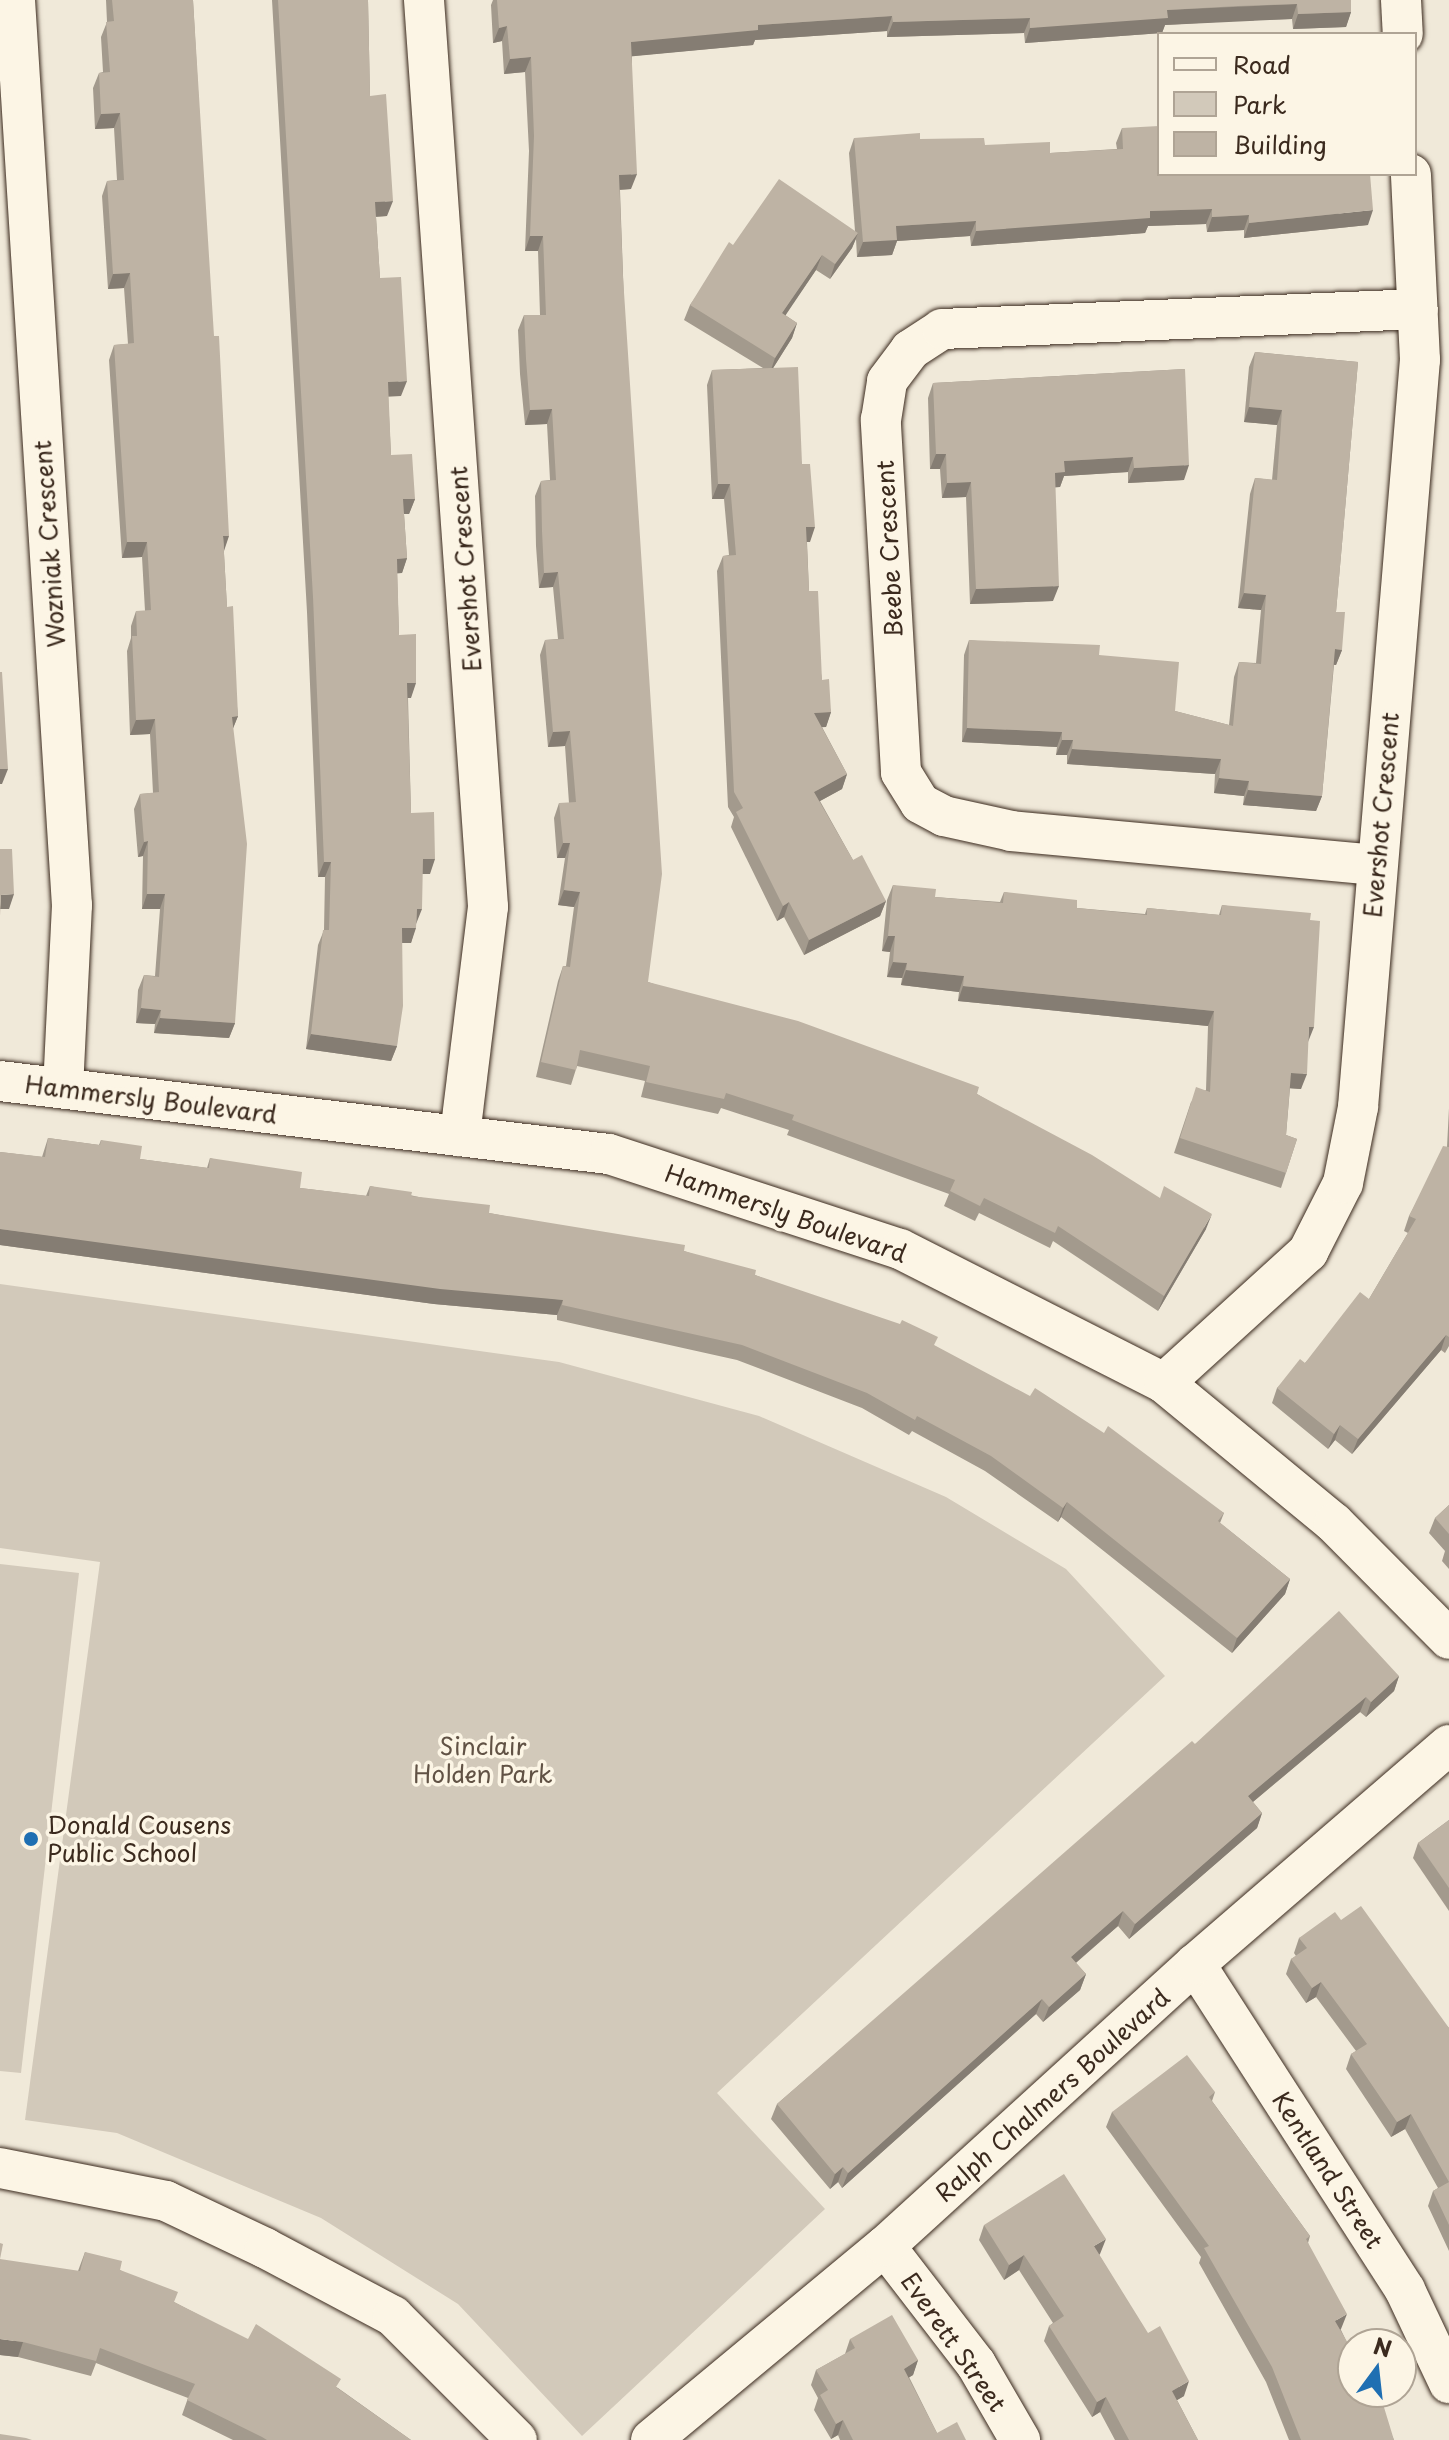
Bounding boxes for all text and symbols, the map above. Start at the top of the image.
legend [1157,32,1417,176]
text: Road [1233,46,1291,82]
text: Park [1233,86,1287,122]
text: Building [1233,126,1327,162]
street label: Wozniak Crescent [27,439,71,649]
street label: Beebe Crescent [870,459,908,639]
street label: Evershot Crescent [443,465,487,673]
street label: Evershot Crescent [1358,711,1404,919]
street label: Hammersly Boulevard [23,1069,279,1129]
street label: Hammersly Boulevard [661,1158,911,1268]
park label: Sinclair Holden Park [413,1732,553,1788]
place label: Donald Cousens Public School [47,1811,234,1867]
marker: Donald Cousens Public School [22,1830,40,1848]
street label: Ralph Chalmers Boulevard [929,1982,1175,2208]
street label: Kentland Street [1266,2085,1390,2255]
street label: Everett Street [895,2267,1013,2417]
north arrow [1337,2328,1417,2408]
text: N [1370,2328,1396,2364]

